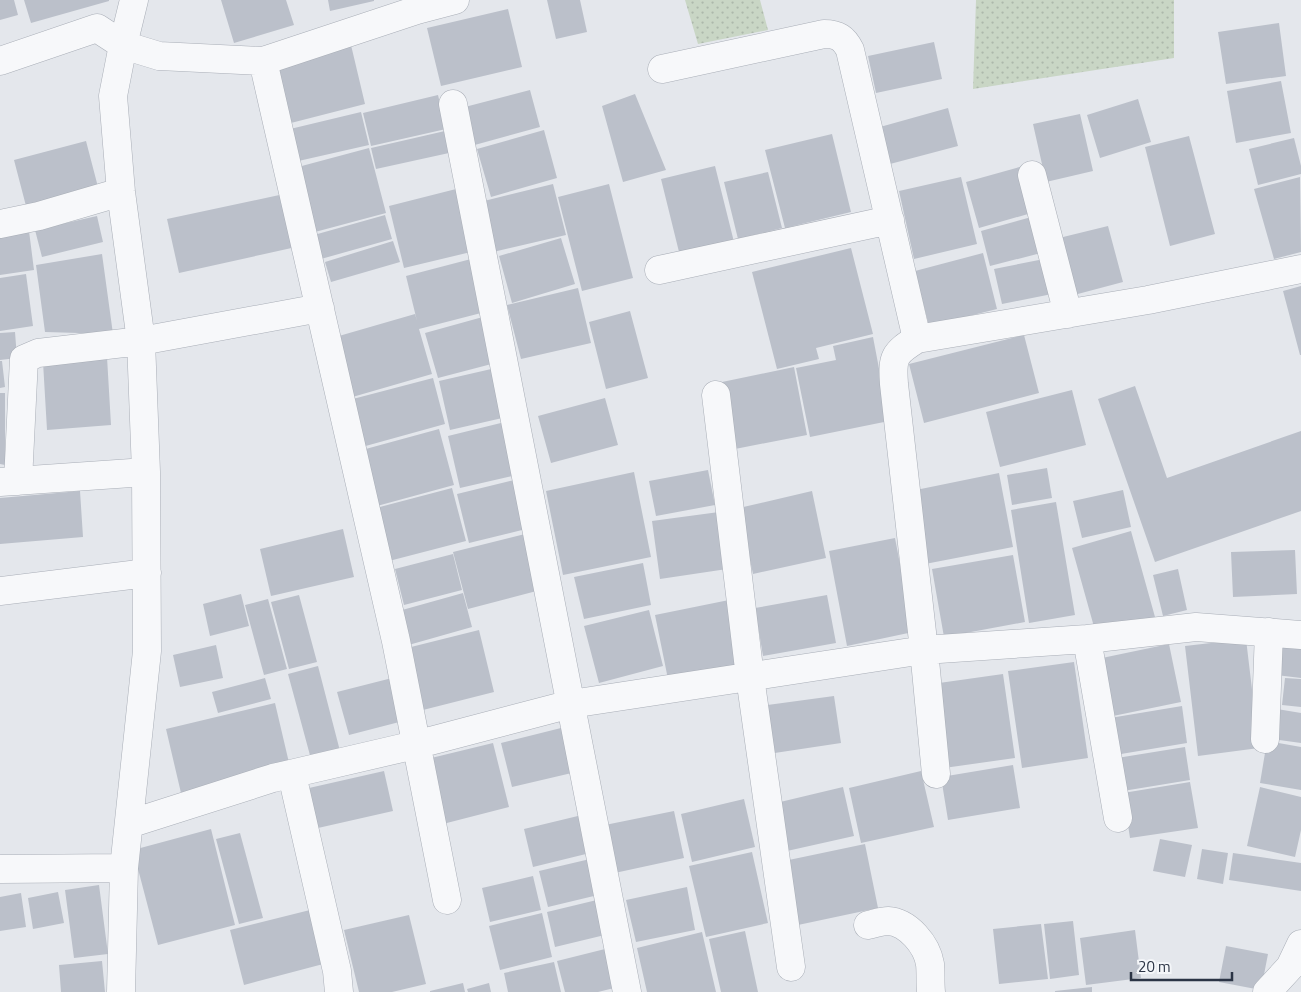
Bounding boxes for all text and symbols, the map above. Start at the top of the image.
scale bar [1131,950,1232,982]
text: 20 m [1138,955,1171,978]

